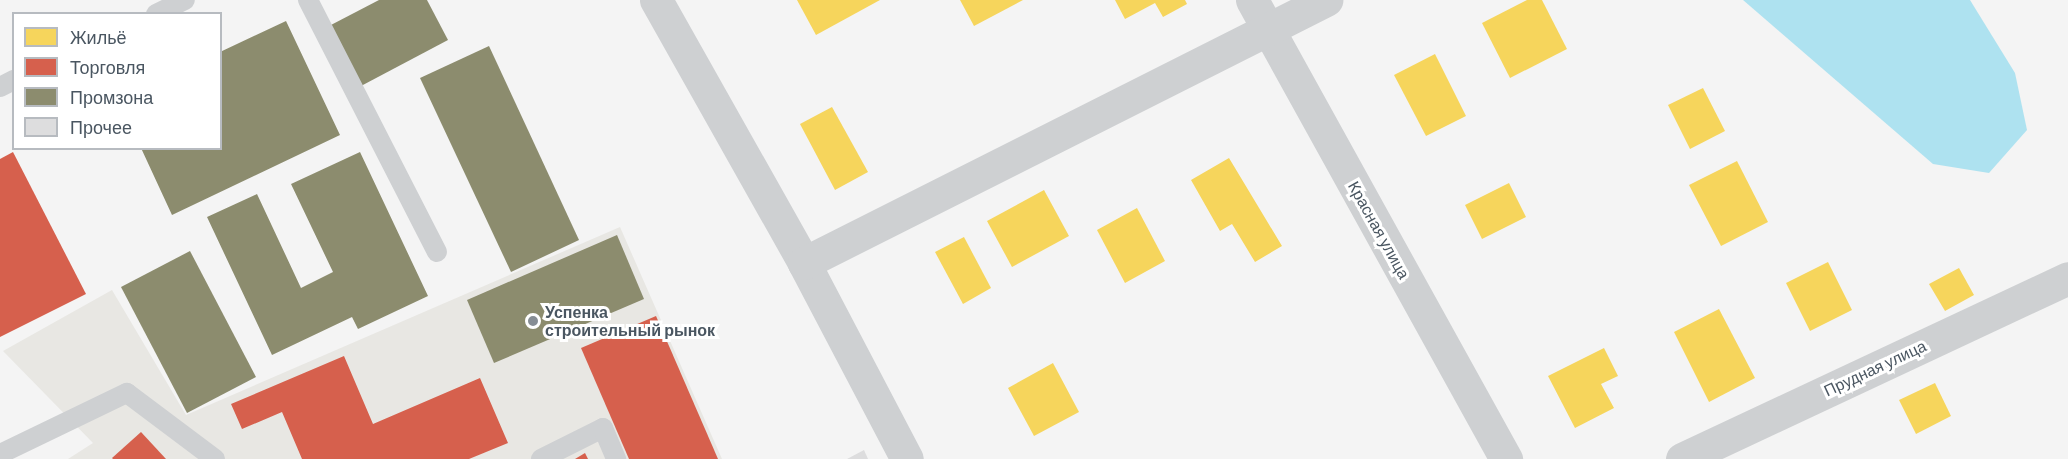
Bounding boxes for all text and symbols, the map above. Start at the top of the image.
legend [12,12,222,150]
text: Жильё [70,26,127,48]
text: Торговля [70,56,145,78]
text: Промзона [70,86,153,108]
text: Прочее [70,116,132,138]
street label: Красная улица [1344,178,1414,282]
place label: Успенка строительный рынок [545,302,715,340]
marker: Успенка строительный рынок [526,314,540,328]
street label: Прудная улица [1821,336,1929,400]

